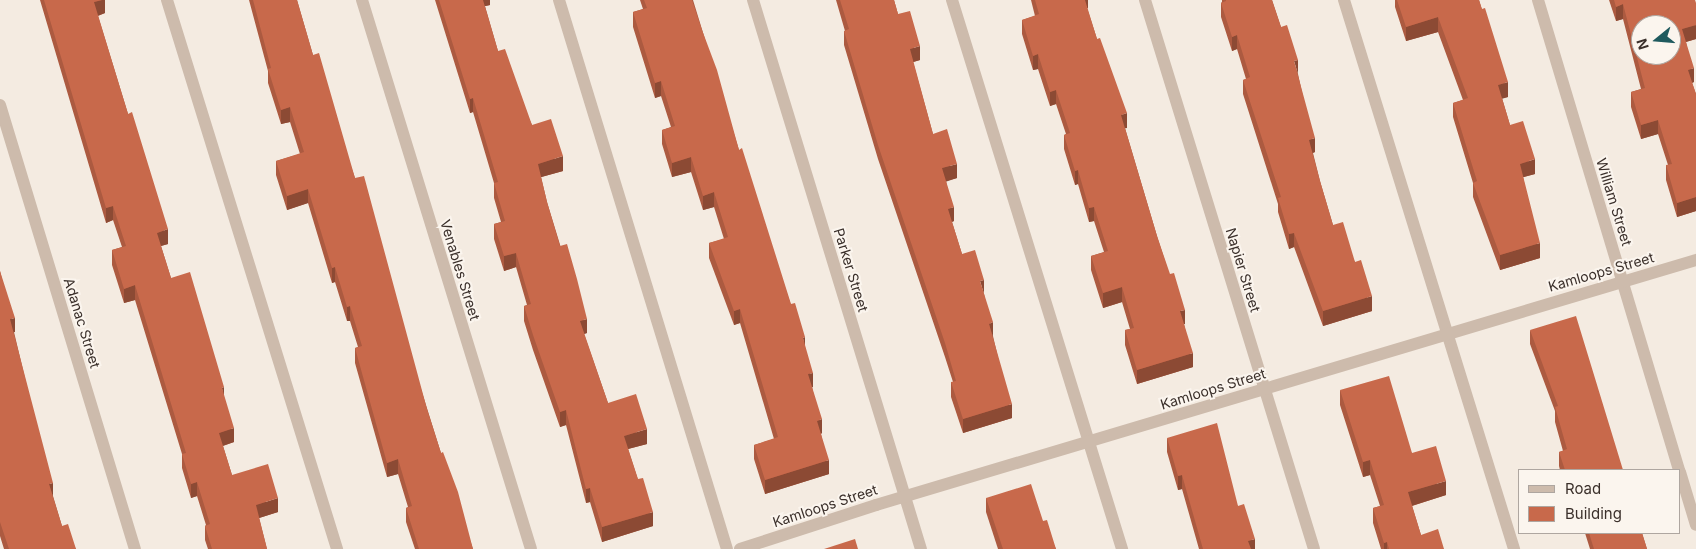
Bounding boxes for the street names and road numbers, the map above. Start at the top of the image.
street label: William Street [1593,156,1635,248]
street label: Venables Street [437,218,483,322]
street label: Parker Street [830,226,872,314]
street label: Napier Street [1222,226,1264,314]
street label: Kamloops Street [1546,249,1656,295]
street label: Adanac Street [60,276,104,370]
street label: Kamloops Street [1158,365,1268,413]
street label: Kamloops Street [771,481,879,531]

